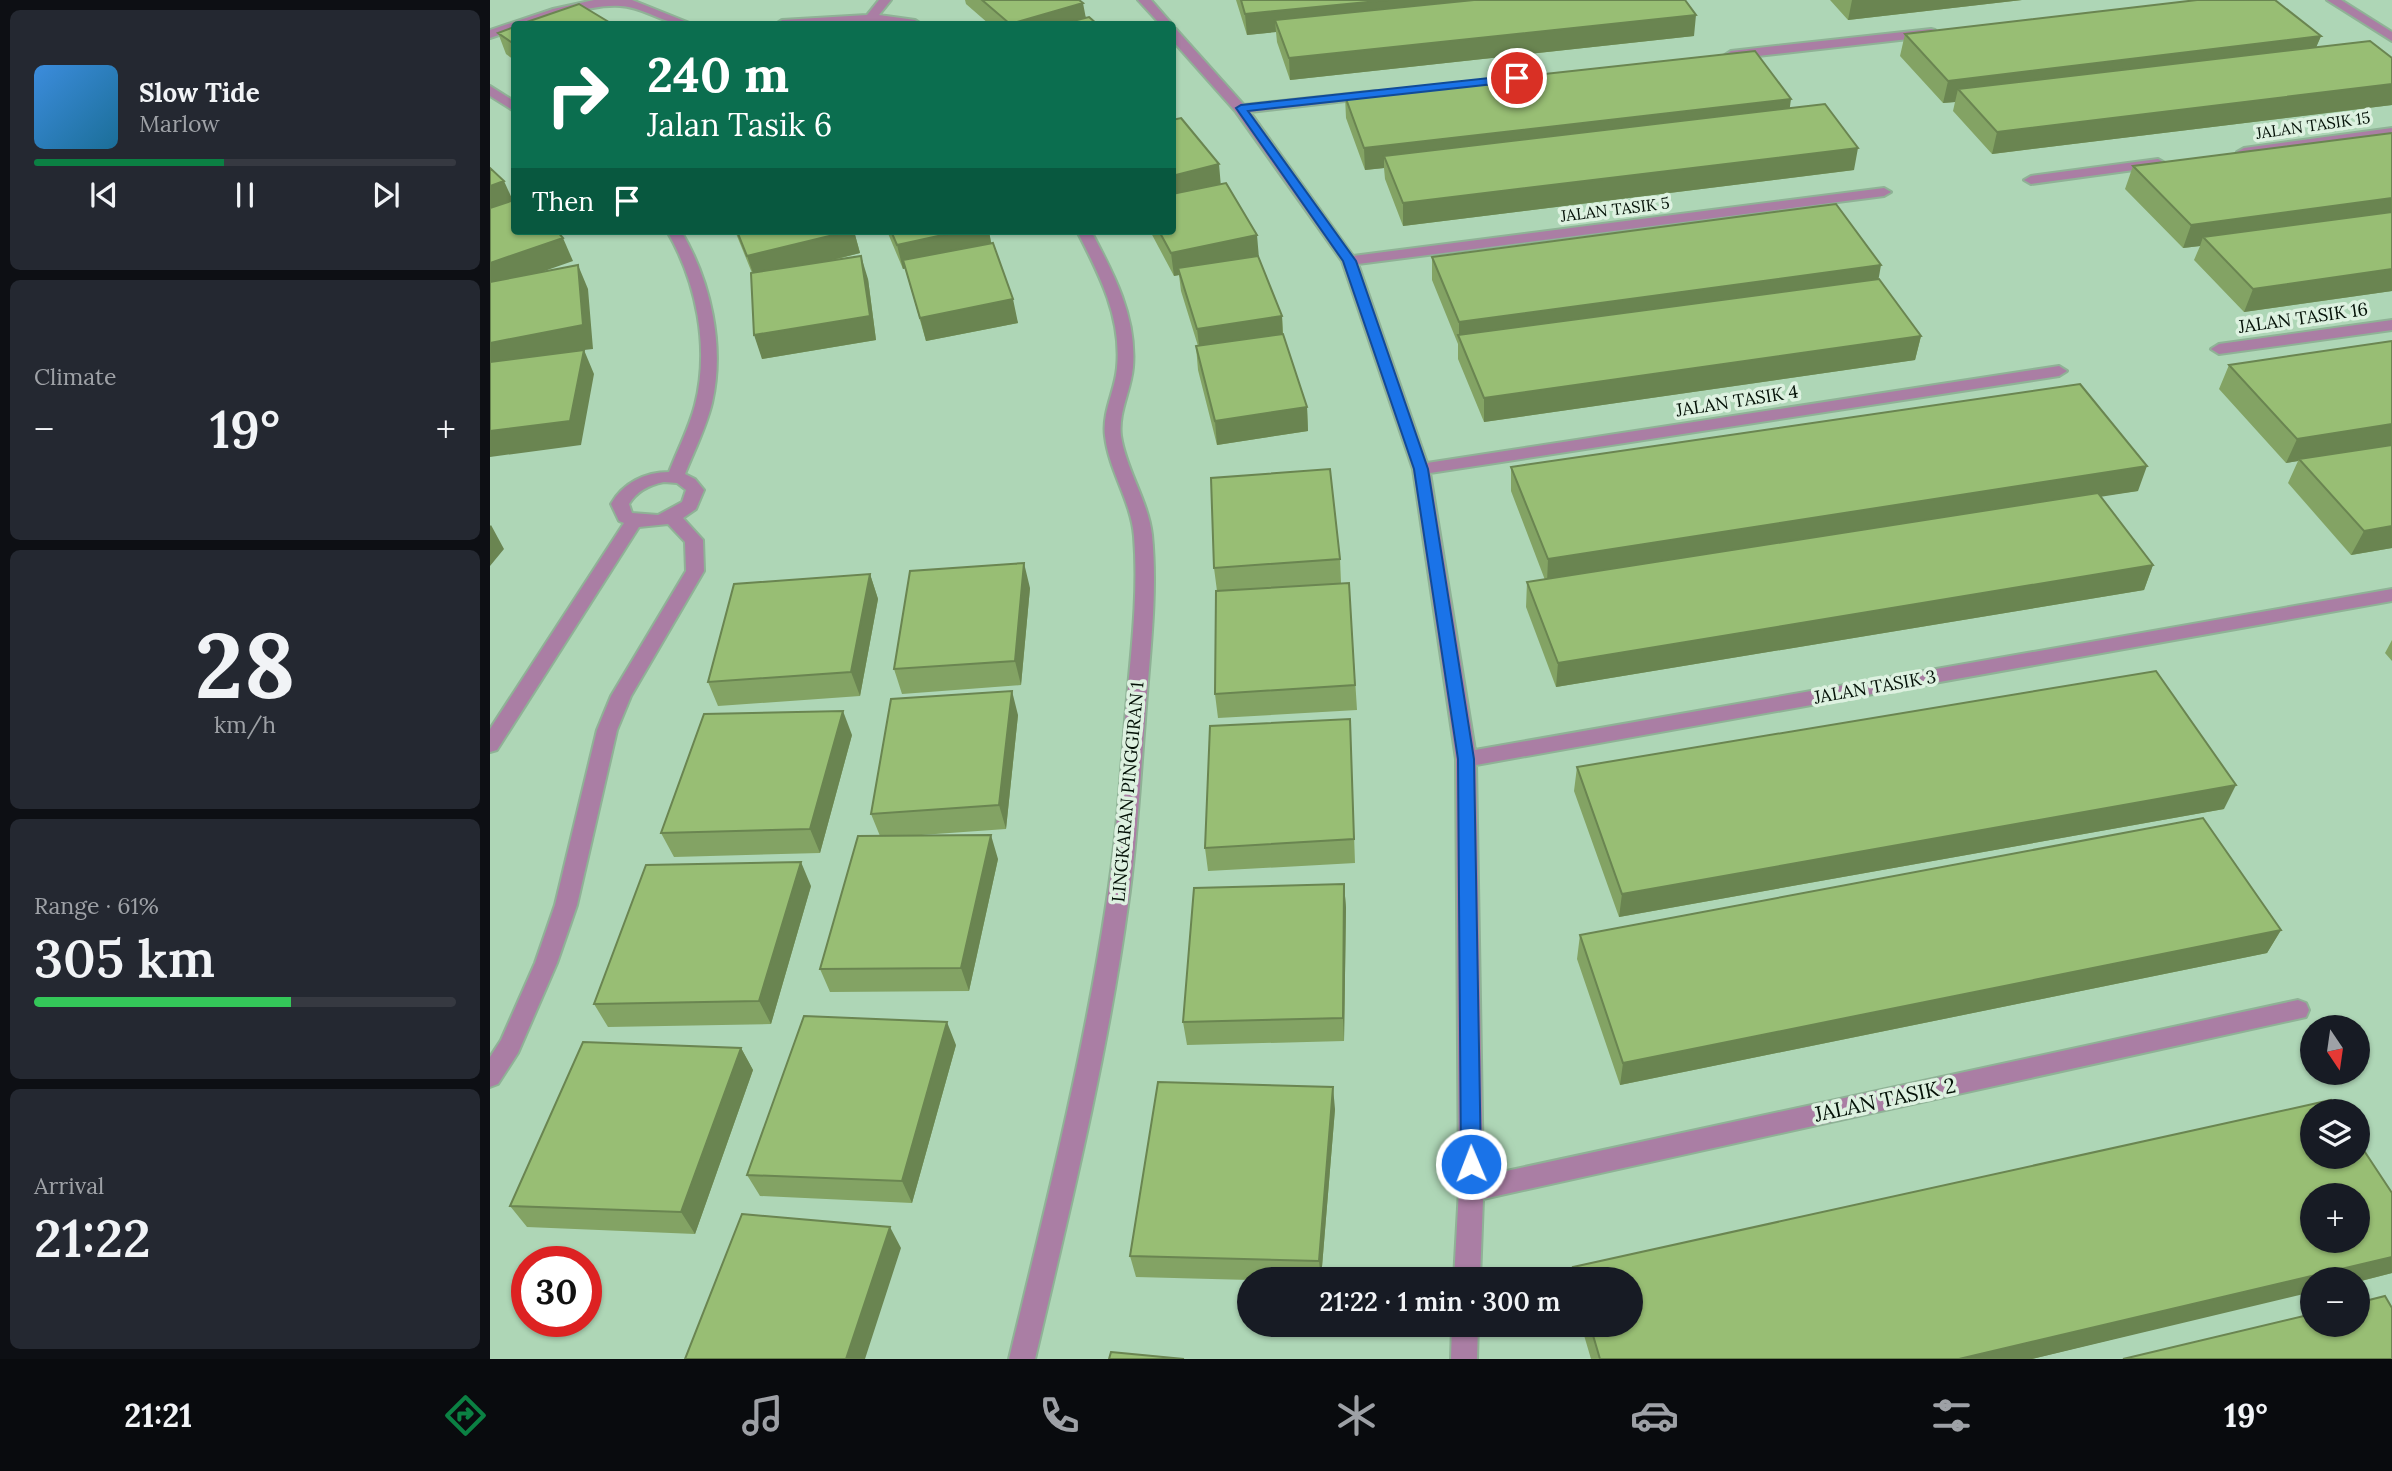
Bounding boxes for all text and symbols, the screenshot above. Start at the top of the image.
text: 240 m [647,43,789,105]
pin [1487,48,1547,108]
icon: right [532,49,623,140]
icon: arrive [1498,59,1536,97]
text: Slow Tide [139,76,260,109]
text: Jalan Tasik 6 [647,104,832,145]
street label: JALAN TASIK 15 [2253,107,2372,143]
text: Marlow [139,109,220,138]
icon: previous [85,176,123,214]
icon: pause [226,176,264,214]
icon: next [367,176,405,214]
icon: arrive [608,182,646,220]
text: Then [532,185,594,218]
street label: JALAN TASIK 5 [1558,192,1671,226]
street label: JALAN TASIK 16 [2236,297,2369,338]
text: Climate [34,362,116,391]
street label: JALAN TASIK 4 [1673,379,1800,422]
text: 19° [210,396,280,462]
text: − [34,405,54,453]
text: + [436,405,456,453]
text: 28 [195,606,295,723]
street label: JALAN TASIK 3 [1811,664,1938,709]
street label: LINGKARAN PINGGIRAN 1 [1106,681,1149,903]
text: km/h [214,710,276,739]
text: Range · 61% [34,891,159,920]
text: 305 km [34,925,215,991]
north arrow [2300,1015,2370,1085]
map controls [2300,1015,2370,1337]
street label: JALAN TASIK 2 [1811,1071,1958,1128]
button: layers [2300,1099,2370,1169]
position arrow [1434,1127,1508,1201]
text: Arrival [34,1171,104,1200]
button: + [2300,1183,2370,1253]
text: 21:22 [34,1205,151,1271]
speed limit sign: 30 [511,1246,602,1337]
button: − [2300,1267,2370,1337]
text: 21:22 · 1 min · 300 m [1320,1285,1560,1318]
icon: directions [441,1391,490,1440]
icon: music [738,1391,787,1440]
icon: phone [1035,1391,1084,1440]
icon: climate [1332,1391,1381,1440]
icon: car [1630,1391,1679,1440]
icon: filters [1927,1391,1976,1440]
text: 21:21 [124,1395,192,1436]
text: 19° [2224,1395,2268,1436]

